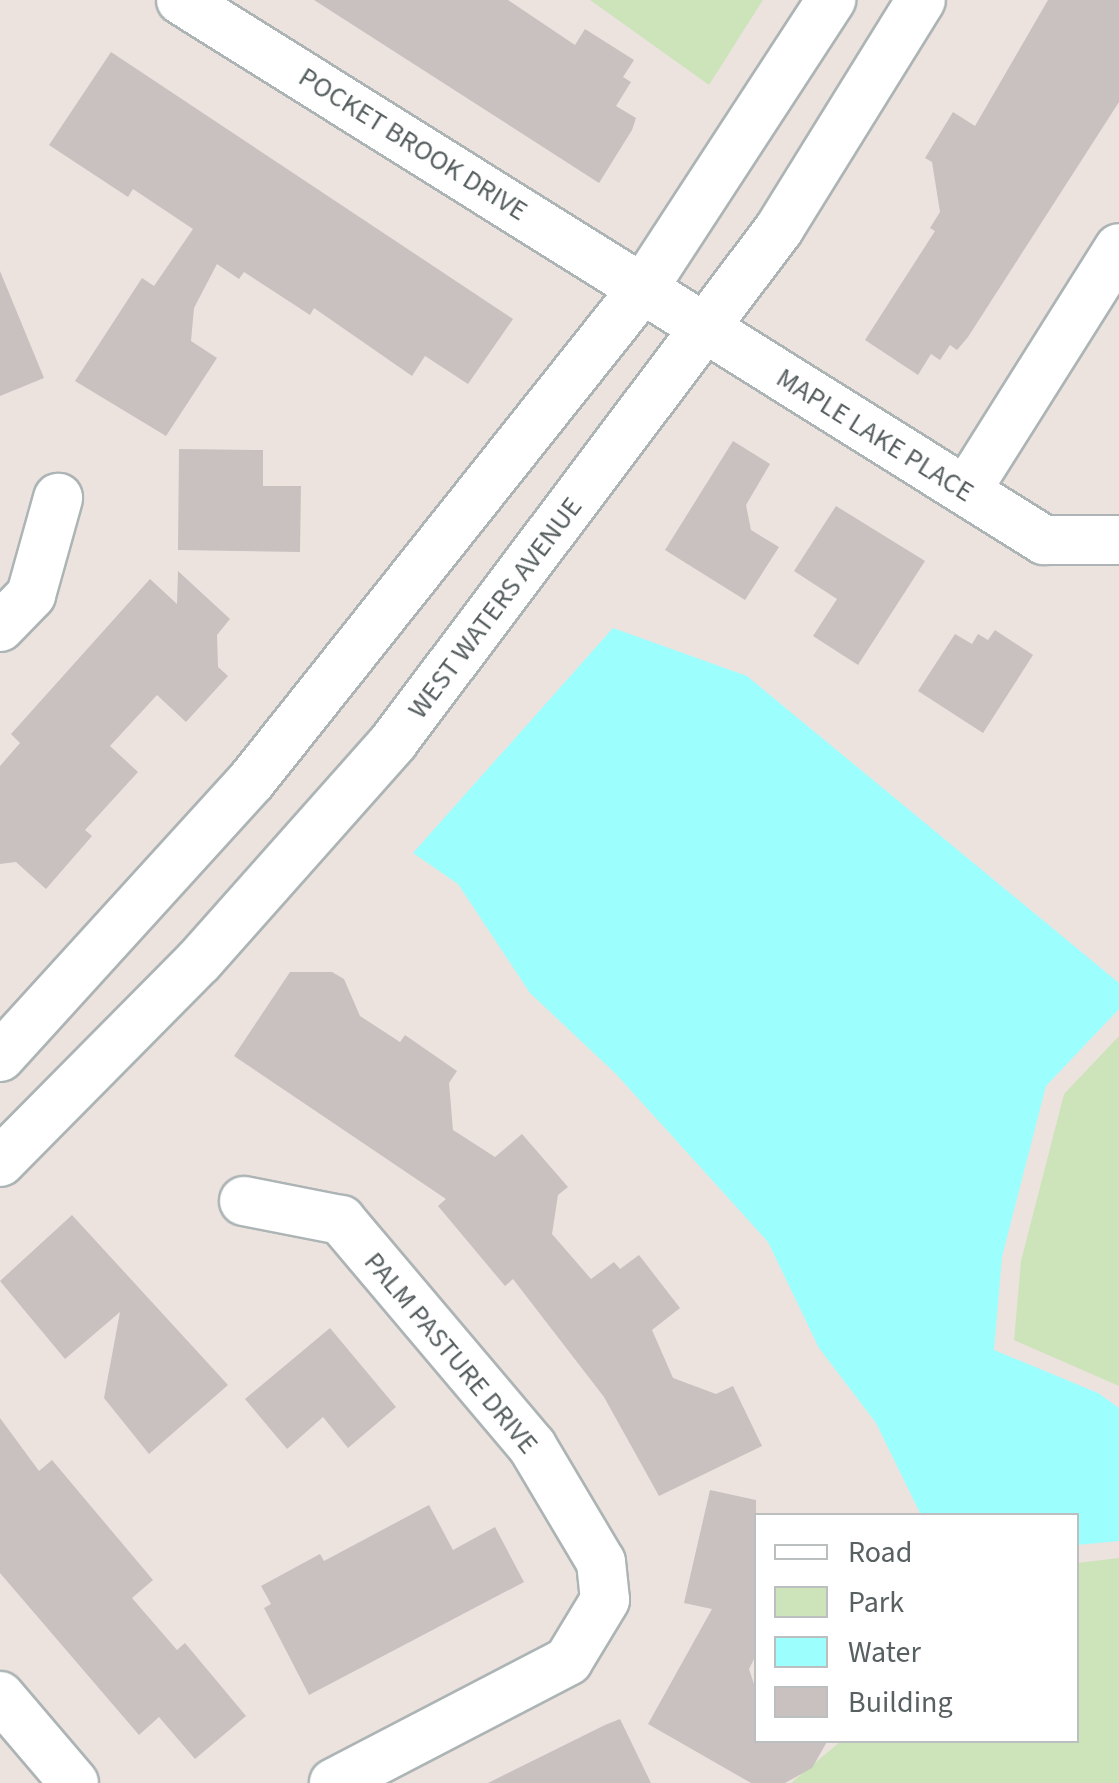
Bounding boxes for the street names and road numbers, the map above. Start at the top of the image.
street label: POCKET BROOK DRIVE [293,60,533,228]
street label: MAPLE LAKE PLACE [770,361,980,509]
street label: WEST WATERS AVENUE [401,491,589,725]
street label: PALM PASTURE DRIVE [357,1245,545,1461]

